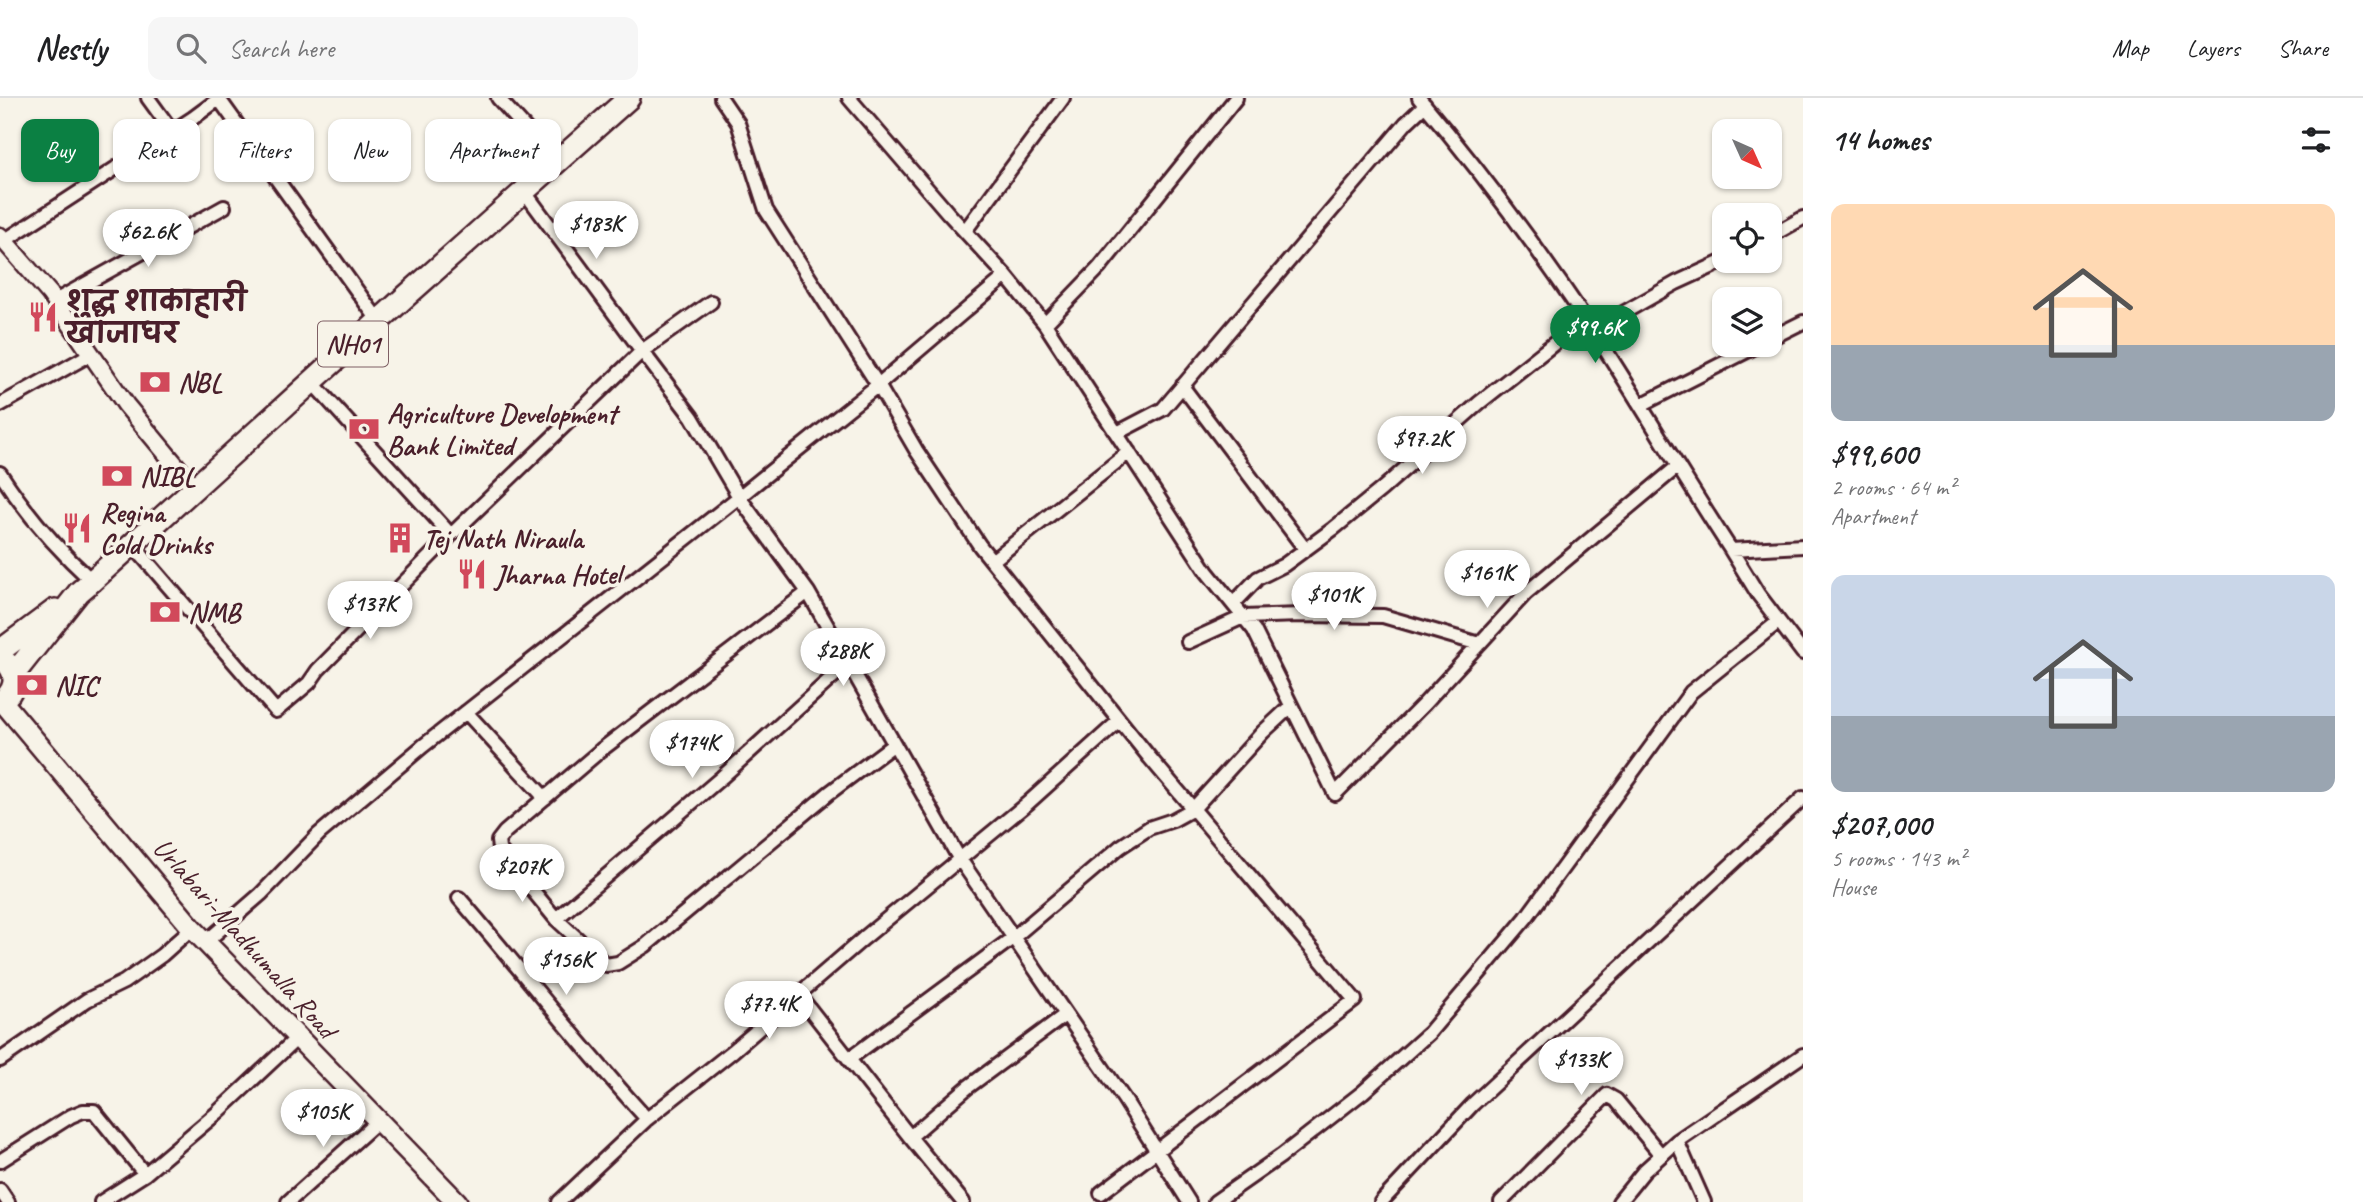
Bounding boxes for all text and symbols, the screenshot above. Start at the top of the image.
search box [148,17,638,80]
text: Nestly [35,27,106,69]
icon: search [172,29,210,67]
text: Search here [228,32,334,65]
text: Map [2112,33,2149,63]
text: Layers [2187,33,2240,63]
text: Share [2278,33,2328,63]
chip: Buy [21,119,99,182]
chip: Rent [113,119,200,182]
chip: Filters [214,119,314,182]
chip: New [328,119,411,182]
chip: Apartment [425,119,561,182]
north arrow [1712,119,1782,189]
map controls [1712,119,1782,357]
text: 14 homes [1831,121,1929,159]
icon: filters [2297,121,2335,159]
pin: $183K [547,202,645,261]
button: locate [1712,203,1782,273]
pin: $62.6K [91,209,205,269]
text: $183K [569,209,623,238]
text: $62.6K [119,217,177,246]
icon: home [2020,250,2146,376]
place label: शुद्ध शाकाहारी खाजाघर [63,279,248,351]
button: layers [1712,287,1782,357]
restaurant icon: शुद्ध शाकाहारी खाजाघर [26,300,60,334]
pin: $99.6K [1538,306,1652,365]
text: $99.6K [1566,313,1624,342]
road number: NH01 [318,322,388,366]
bank icon: NBL [138,365,172,399]
place label: NBL [178,365,223,400]
place label: Agriculture Development Bank Limited [387,396,621,463]
bank icon: Agriculture Development Bank Limited [347,412,381,446]
pin: $97.2K [1365,416,1479,476]
text: $97.2K [1393,424,1451,453]
text: $99,600 [1831,435,1918,473]
bank icon: NIBL [100,459,134,493]
place label: NIBL [140,459,196,494]
text: 2 rooms · 64 m² [1831,473,1955,502]
place label: Regina Cold Drinks [100,495,215,562]
text: Apartment [1831,502,1916,531]
restaurant icon: Regina Cold Drinks [60,511,94,545]
building icon: Tej Nath Niraula [383,521,417,555]
place label: Tej Nath Niraula [423,521,585,556]
pin: $161K [1438,550,1536,610]
restaurant icon: Jharna Hotel [455,557,489,591]
place label: Jharna Hotel [493,557,626,592]
text: $161K [1460,558,1514,587]
pin: $101K [1285,573,1383,632]
text: $101K [1307,580,1361,609]
pin: $137K [321,582,419,641]
text: $137K [344,589,397,618]
bank icon: NMB [148,595,182,629]
place label: NMB [188,595,242,630]
icon: home [2020,621,2146,747]
pin: $288K [794,628,892,688]
text: $288K [816,636,870,665]
bank icon: NIC [15,668,49,702]
place label: NIC [55,668,102,703]
pin: $174K [643,720,741,780]
text: $174K [666,728,719,757]
text: $207,000 [1831,806,1931,844]
street label: Urlabari-Madhumalla Road [146,830,347,1049]
pin: $207K [473,844,571,904]
text: 5 rooms · 143 m² [1831,844,1966,873]
text: $207K [496,852,549,881]
text: House [1831,873,1876,902]
pin: $156K [517,937,615,997]
text: $156K [539,945,593,974]
pin: $77.4K [712,982,826,1041]
text: $77.4K [740,989,798,1018]
pin: $133K [1532,1038,1630,1097]
text: $133K [1554,1045,1608,1074]
pin: $105K [274,1090,372,1149]
text: $105K [297,1097,349,1126]

